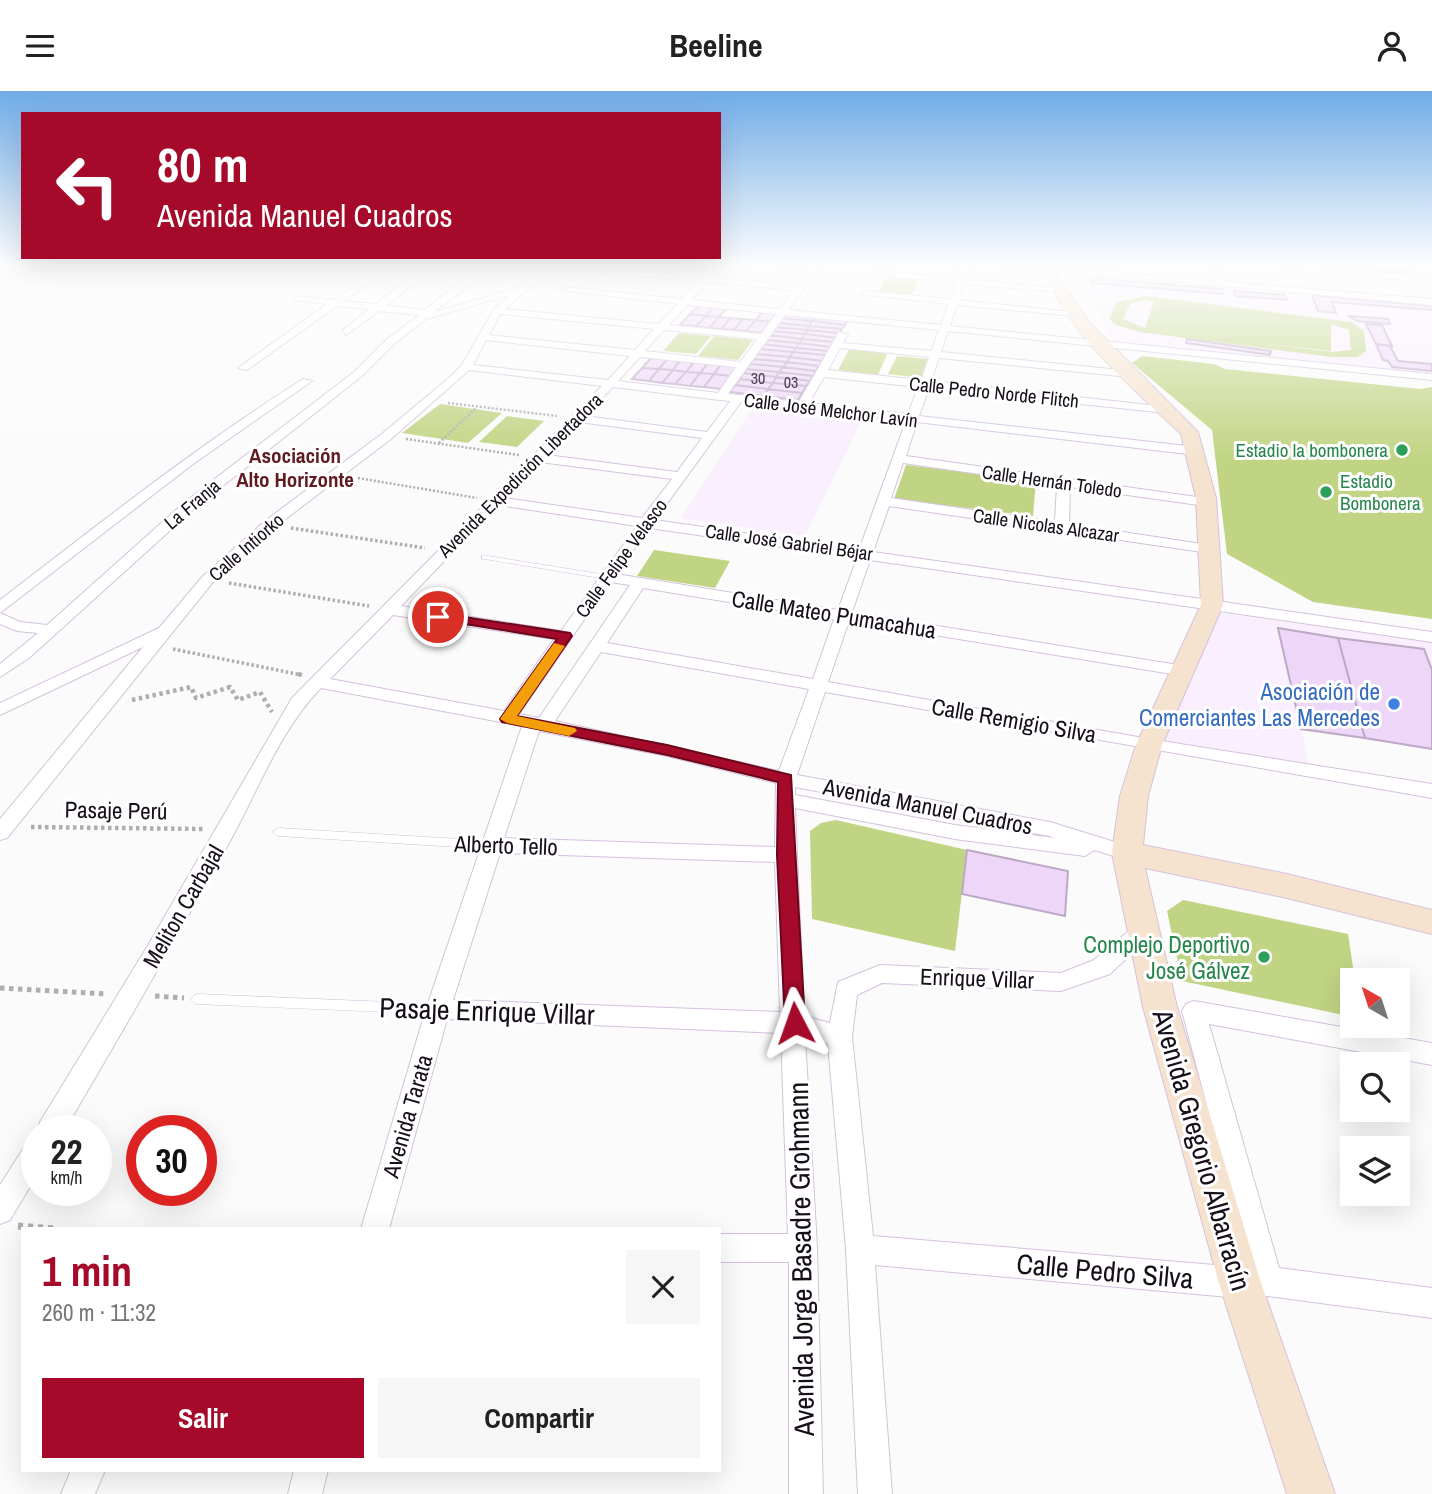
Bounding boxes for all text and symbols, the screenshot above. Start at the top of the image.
text: Beeline [669,24,763,67]
icon: menu [21,27,59,65]
icon: person [1373,27,1411,65]
text: 80 m [157,131,249,197]
icon: left [42,140,133,231]
text: Avenida Manuel Cuadros [157,194,453,237]
house number: 30 [751,367,765,389]
street label: Calle Pedro Norde Flitch [908,370,1080,414]
house number: 03 [784,371,798,393]
street label: Calle José Melchor Lavín [743,386,919,434]
street label: Avenida Expedición Libertadora [431,387,608,564]
place label: Estadio la bombonera [1236,437,1388,463]
district label: Asociación Alto Horizonte [236,441,354,494]
marker: Estadio la bombonera [1394,442,1410,458]
street label: Calle Hernán Toledo [980,458,1124,504]
place label: Estadio Bombonera [1340,468,1421,516]
street label: La Franja [158,473,226,535]
marker: Estadio Bombonera [1318,484,1334,500]
street label: Calle Felipe Velasco [569,493,673,623]
street label: Calle Nicolas Alcazar [971,502,1121,548]
street label: Calle Intiorko [203,507,289,587]
street label: Calle José Gabriel Béjar [704,517,875,567]
street label: Calle Mateo Pumacahua [730,583,939,646]
pin [408,587,468,647]
icon: arrive [419,598,457,636]
place label: Asociación de Comerciantes Las Mercedes [1139,676,1380,733]
street label: Calle Remigio Silva [929,690,1099,750]
marker: Asociación de Comerciantes Las Mercedes [1386,696,1402,712]
street label: Avenida Manuel Cuadros [820,770,1035,841]
street label: Pasaje Perú [64,794,168,826]
street label: Alberto Tello [453,828,558,862]
street label: Meliton Carbajal [135,839,231,973]
place label: Complejo Deportivo José Gálvez [1083,929,1250,986]
marker: Complejo Deportivo José Gálvez [1256,949,1272,965]
street label: Enrique Villar [920,961,1035,996]
north arrow [1340,968,1410,1038]
map controls [1340,968,1410,1206]
position arrow [758,986,832,1060]
street label: Pasaje Enrique Villar [379,988,596,1034]
street label: Avenida Gregorio Albarracín [1143,1004,1260,1295]
street label: Avenida Tarata [374,1050,439,1182]
button: search [1340,1052,1410,1122]
street label: Avenida Jorge Basadre Grohmann [779,1081,823,1438]
speed limit sign: 30 [126,1115,217,1206]
text: 22 [51,1128,82,1175]
button: layers [1340,1136,1410,1206]
text: km/h [51,1165,83,1190]
text: 1 min [42,1243,132,1299]
street label: Calle Pedro Silva [1015,1244,1195,1298]
button: close [626,1250,700,1324]
text: 260 m · 11:32 [42,1297,156,1328]
button: Salir [42,1378,364,1458]
button: Compartir [378,1378,700,1458]

